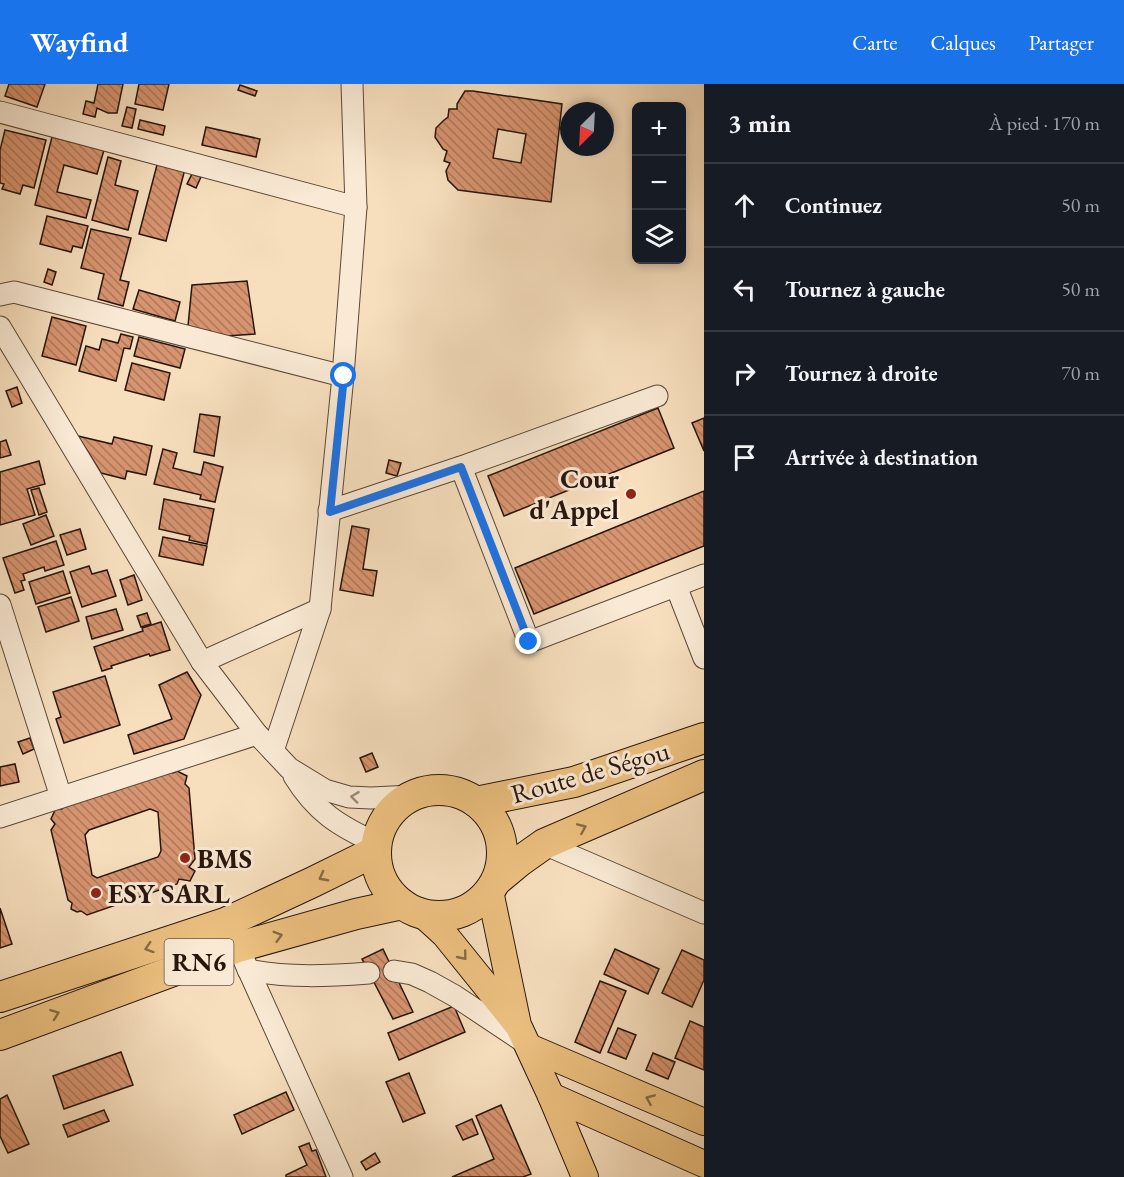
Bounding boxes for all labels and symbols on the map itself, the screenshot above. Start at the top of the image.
north arrow [560,102,614,156]
route start [330,362,356,388]
place label: Cour d'Appel [530,461,620,527]
marker: Cour d'Appel [624,487,638,501]
route end [515,628,541,654]
street label: Route de Ségou [507,733,673,811]
one-way arrow [350,791,360,803]
one-way arrow [575,823,586,835]
place label: BMS [197,841,252,876]
marker: BMS [178,851,192,865]
one-way arrow [319,870,330,881]
place label: ESY SARL [108,876,230,911]
marker: ESY SARL [89,886,103,900]
one-way arrow [272,931,283,943]
road number: RN6 [164,939,234,985]
one-way arrow [144,940,155,953]
one-way arrow [456,949,467,960]
one-way arrow [49,1009,60,1022]
one-way arrow [645,1094,656,1106]

